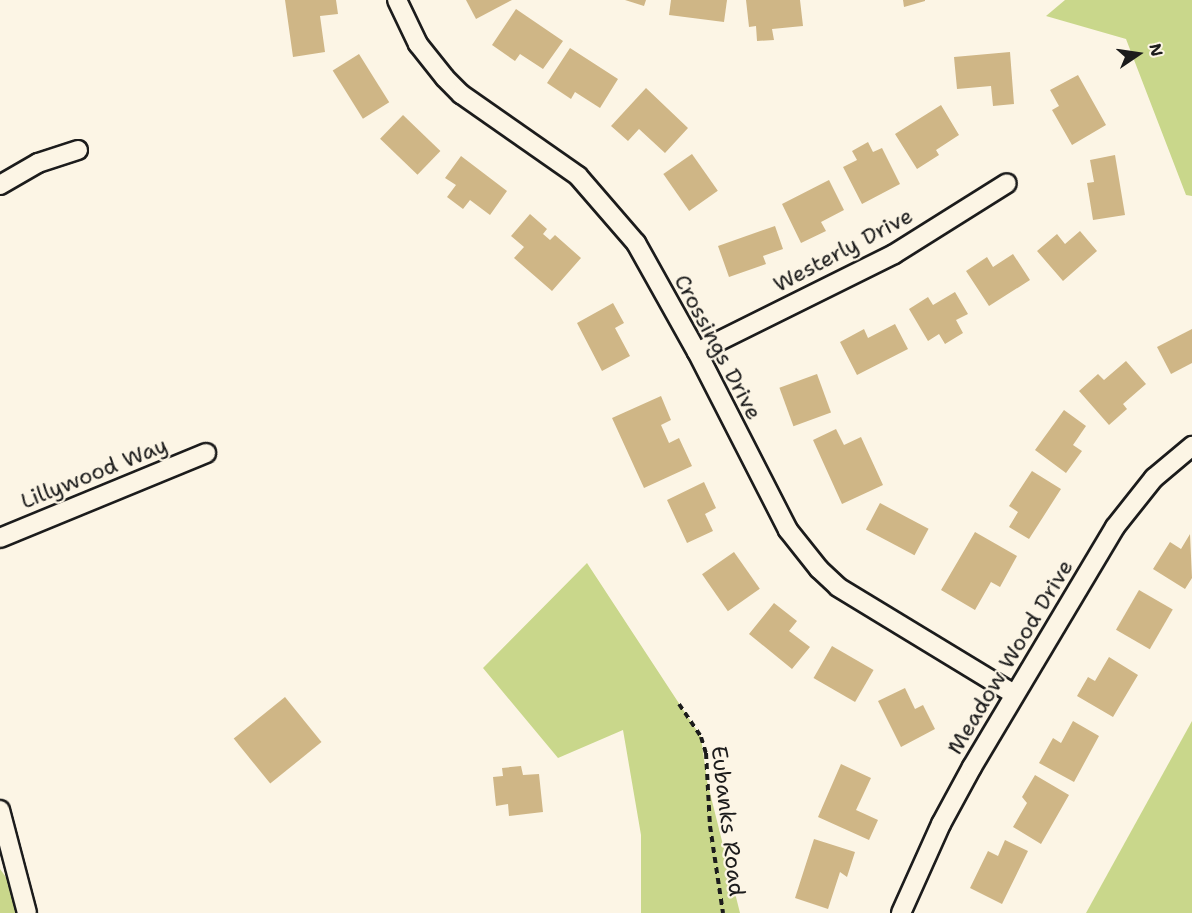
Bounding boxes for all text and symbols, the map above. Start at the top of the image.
north arrow [1108,24,1168,84]
text: N [1144,41,1168,58]
street label: Westerly Drive [769,202,917,298]
street label: Crossings Drive [669,270,767,424]
street label: Lillywood Way [17,432,171,514]
street label: Meadow Wood Drive [941,555,1079,759]
street label: Eubanks Road [706,744,750,898]

